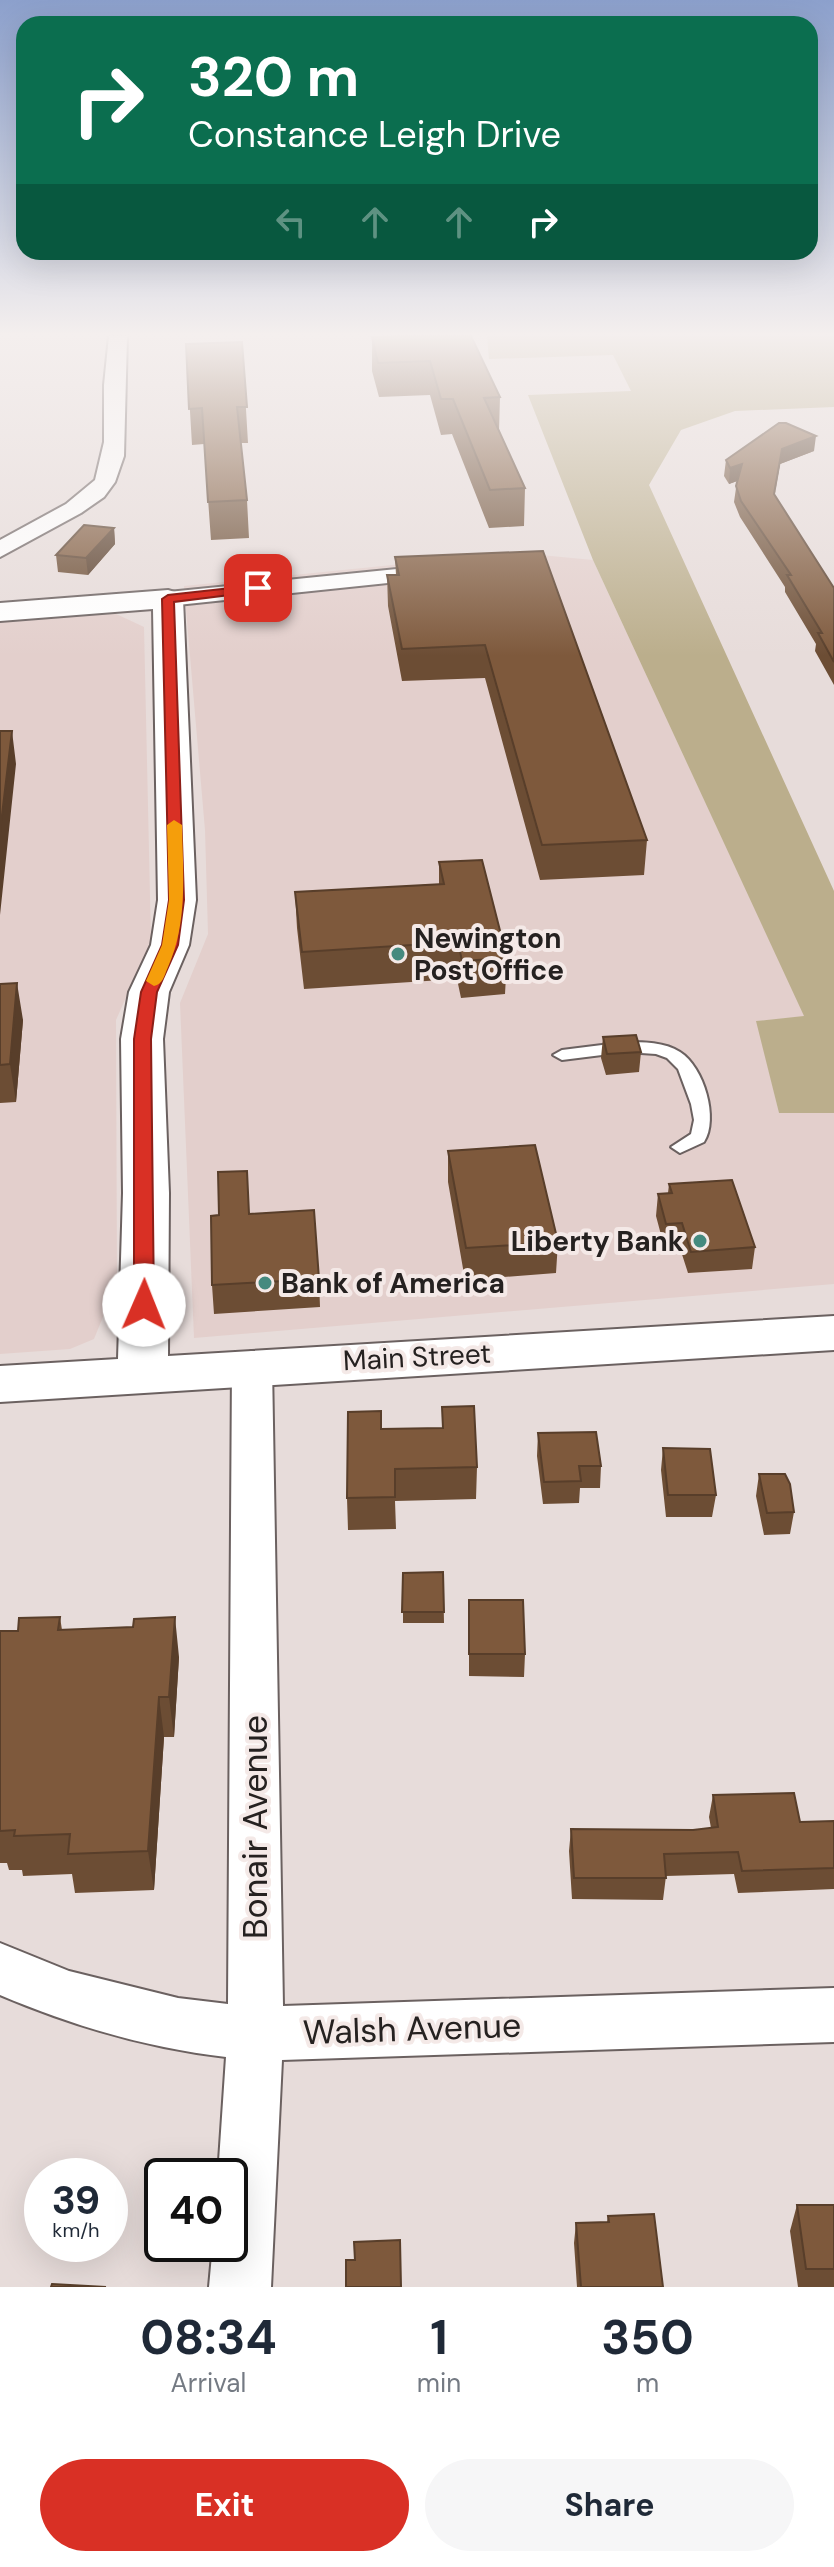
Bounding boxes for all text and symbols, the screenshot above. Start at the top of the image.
text: 320 m [188,40,359,113]
icon: right [56,48,160,152]
text: Constance Leigh Drive [188,111,561,158]
icon: left [269,200,313,244]
icon: ahead [353,200,397,244]
icon: ahead [437,200,481,244]
icon: right [521,200,565,244]
pin [224,554,292,622]
icon: arrive [236,566,280,610]
place label: Newington Post Office [414,920,564,989]
marker: Newington Post Office [389,945,407,963]
place label: Liberty Bank [511,1223,684,1260]
marker: Liberty Bank [691,1232,709,1250]
position arrow [102,1263,186,1347]
place label: Bank of America [281,1265,505,1302]
marker: Bank of America [256,1274,274,1292]
street label: Main Street [342,1335,492,1379]
street label: Bonair Avenue [233,1715,278,1939]
street label: Walsh Avenue [302,2003,522,2055]
speed limit sign: 40 [144,2158,248,2262]
text: 39 [52,2174,100,2226]
text: km/h [52,2217,100,2243]
text: 08:34 [140,2306,277,2369]
text: 1 [430,2306,448,2369]
text: 350 [601,2306,694,2369]
text: Arrival [171,2366,246,2400]
text: min [417,2366,461,2400]
text: m [636,2366,659,2400]
button: Exit [40,2459,409,2551]
button: Share [425,2459,794,2551]

